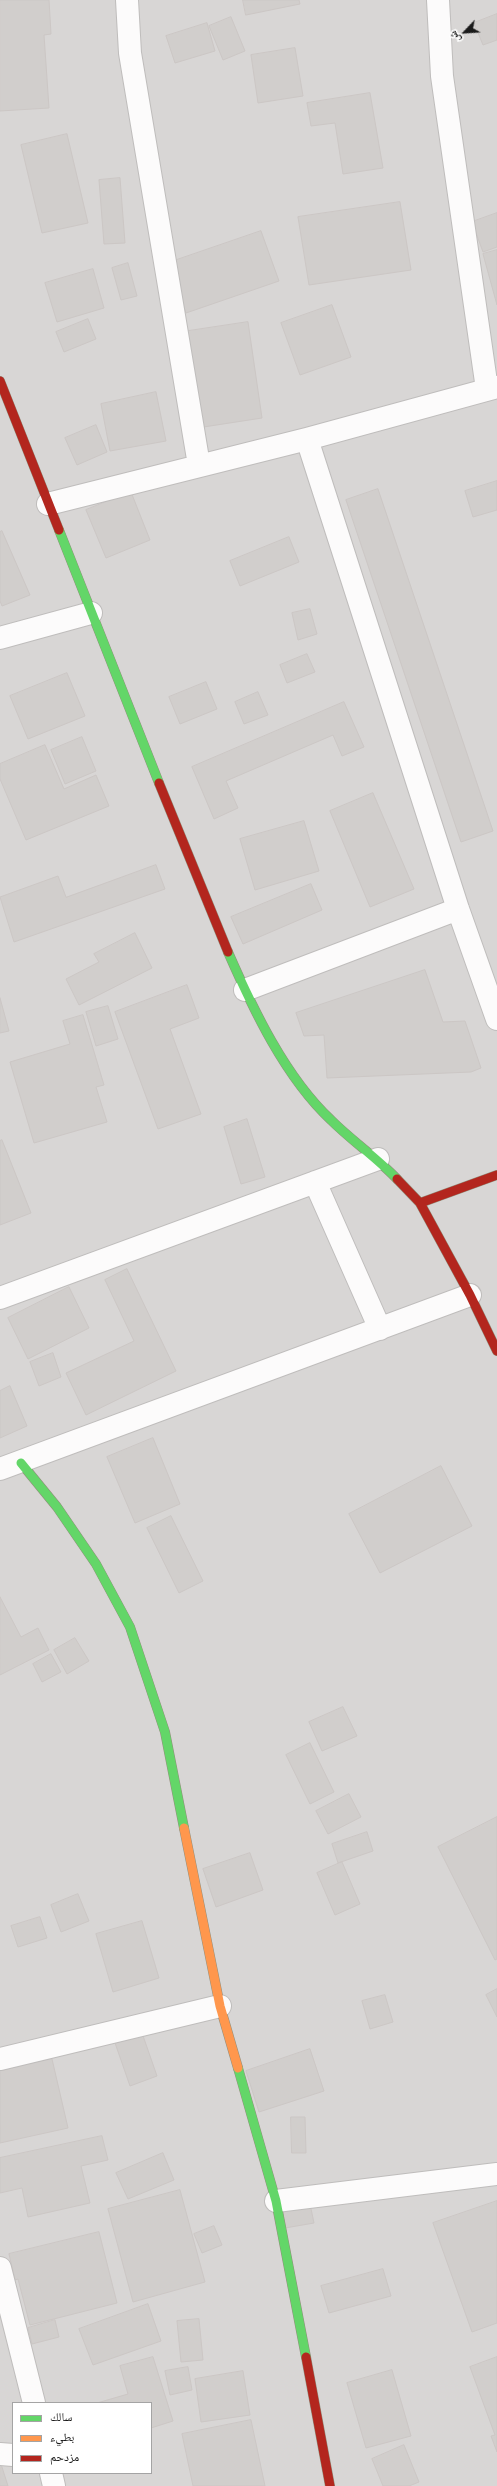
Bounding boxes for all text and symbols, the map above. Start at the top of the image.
north arrow [445,12,485,52]
text: ش [445,29,463,45]
legend [12,2402,152,2474]
text: سالك [50,2409,72,2424]
text: بطيء [50,2429,74,2444]
text: مزدحم [50,2449,79,2464]

